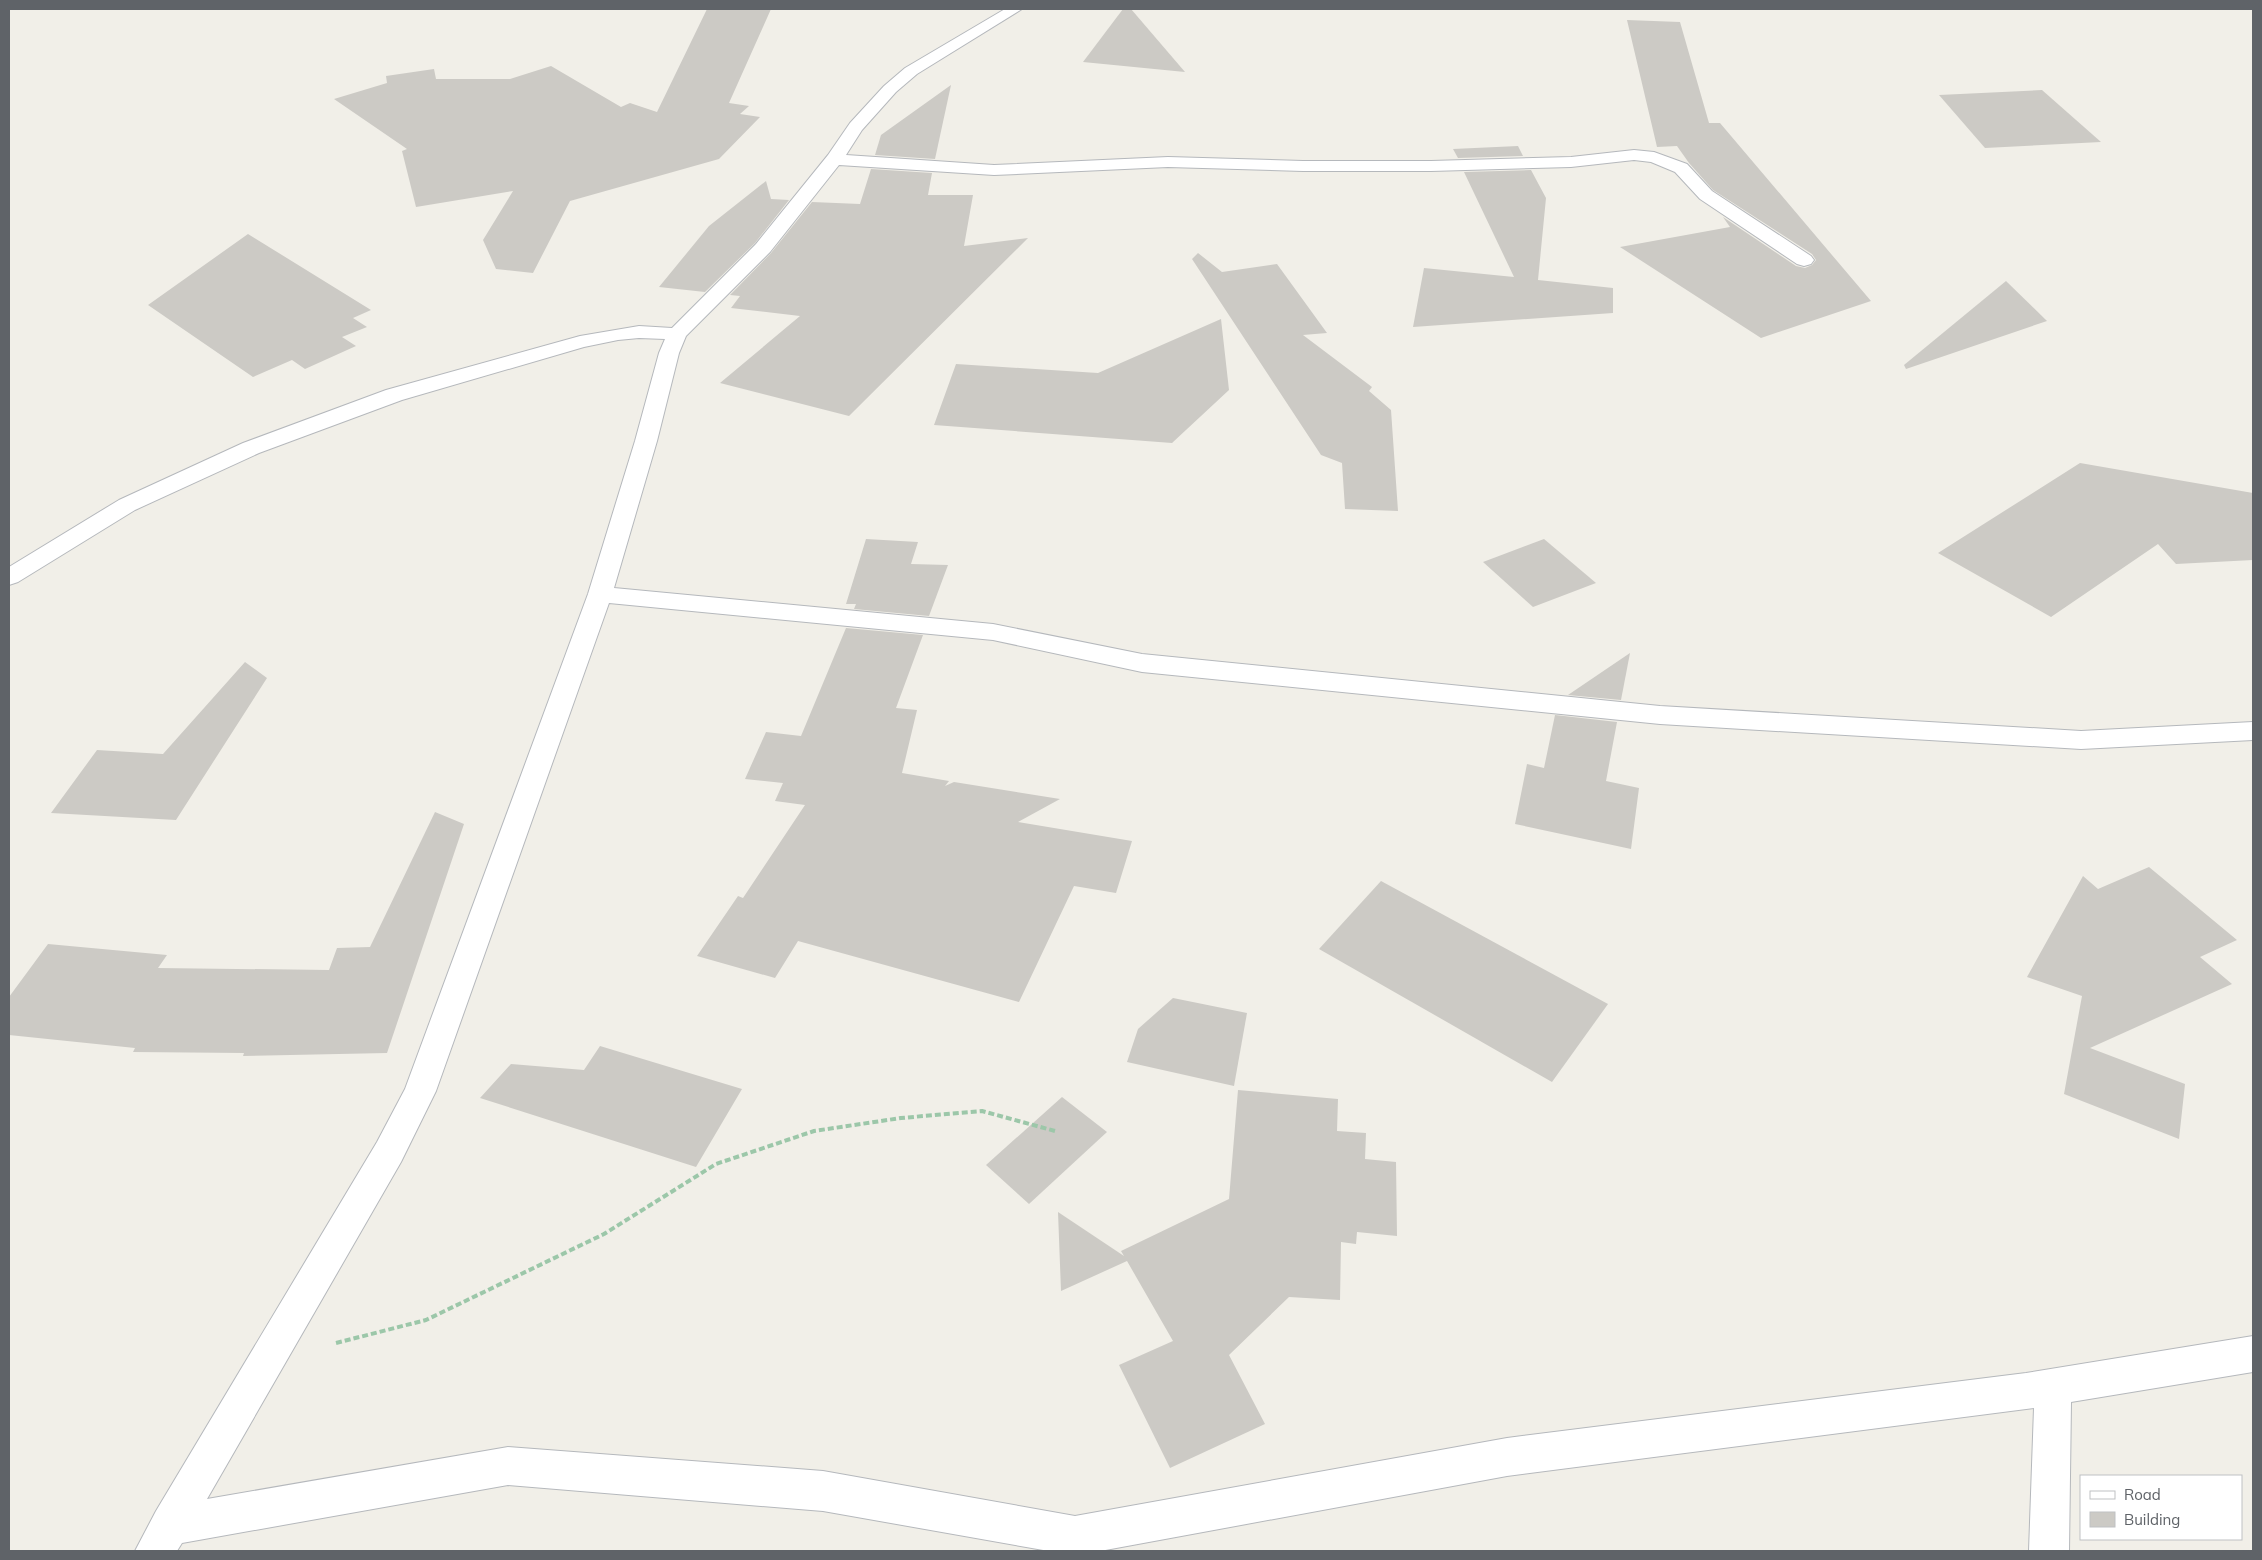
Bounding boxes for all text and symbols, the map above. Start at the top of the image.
legend [2080,1475,2242,1540]
text: Road [2124,1485,2161,1504]
text: Building [2124,1510,2180,1529]

